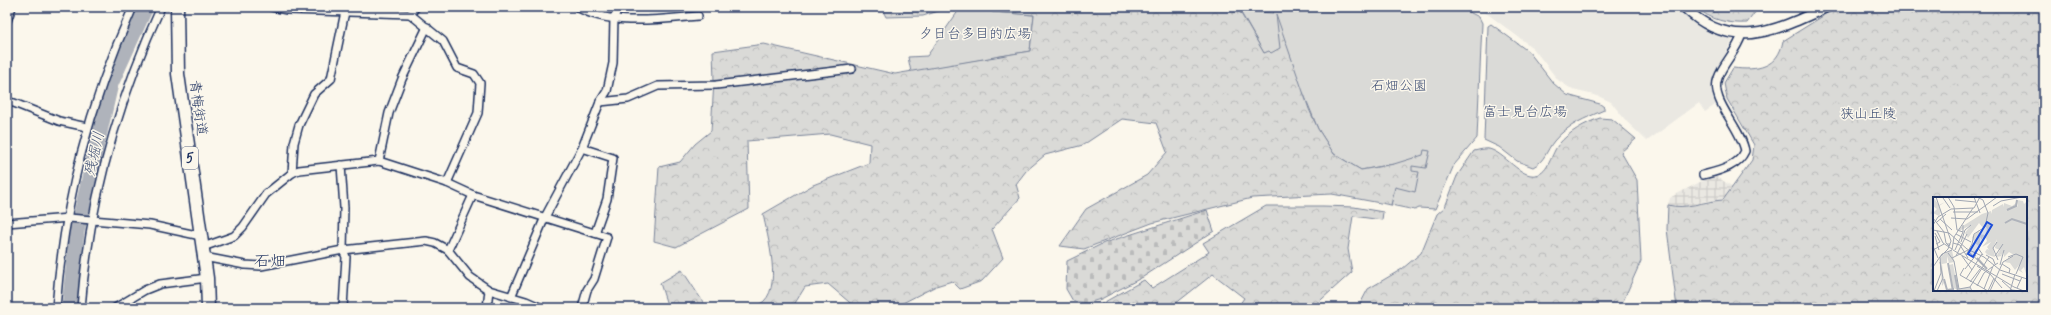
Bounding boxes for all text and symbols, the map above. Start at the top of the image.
park label: 夕日台多目的広場 [919,25,1031,43]
park label: 石畑公園 [1371,77,1427,95]
street label: 青梅街道 [185,79,211,137]
park label: 富士見台広場 [1483,103,1567,121]
park label: 狭山丘陵 [1840,105,1896,123]
water label: 残堀川 [80,130,110,178]
road number: 5 [182,147,198,169]
inset map [1933,197,2027,291]
district label: 石畑 [254,251,286,272]

